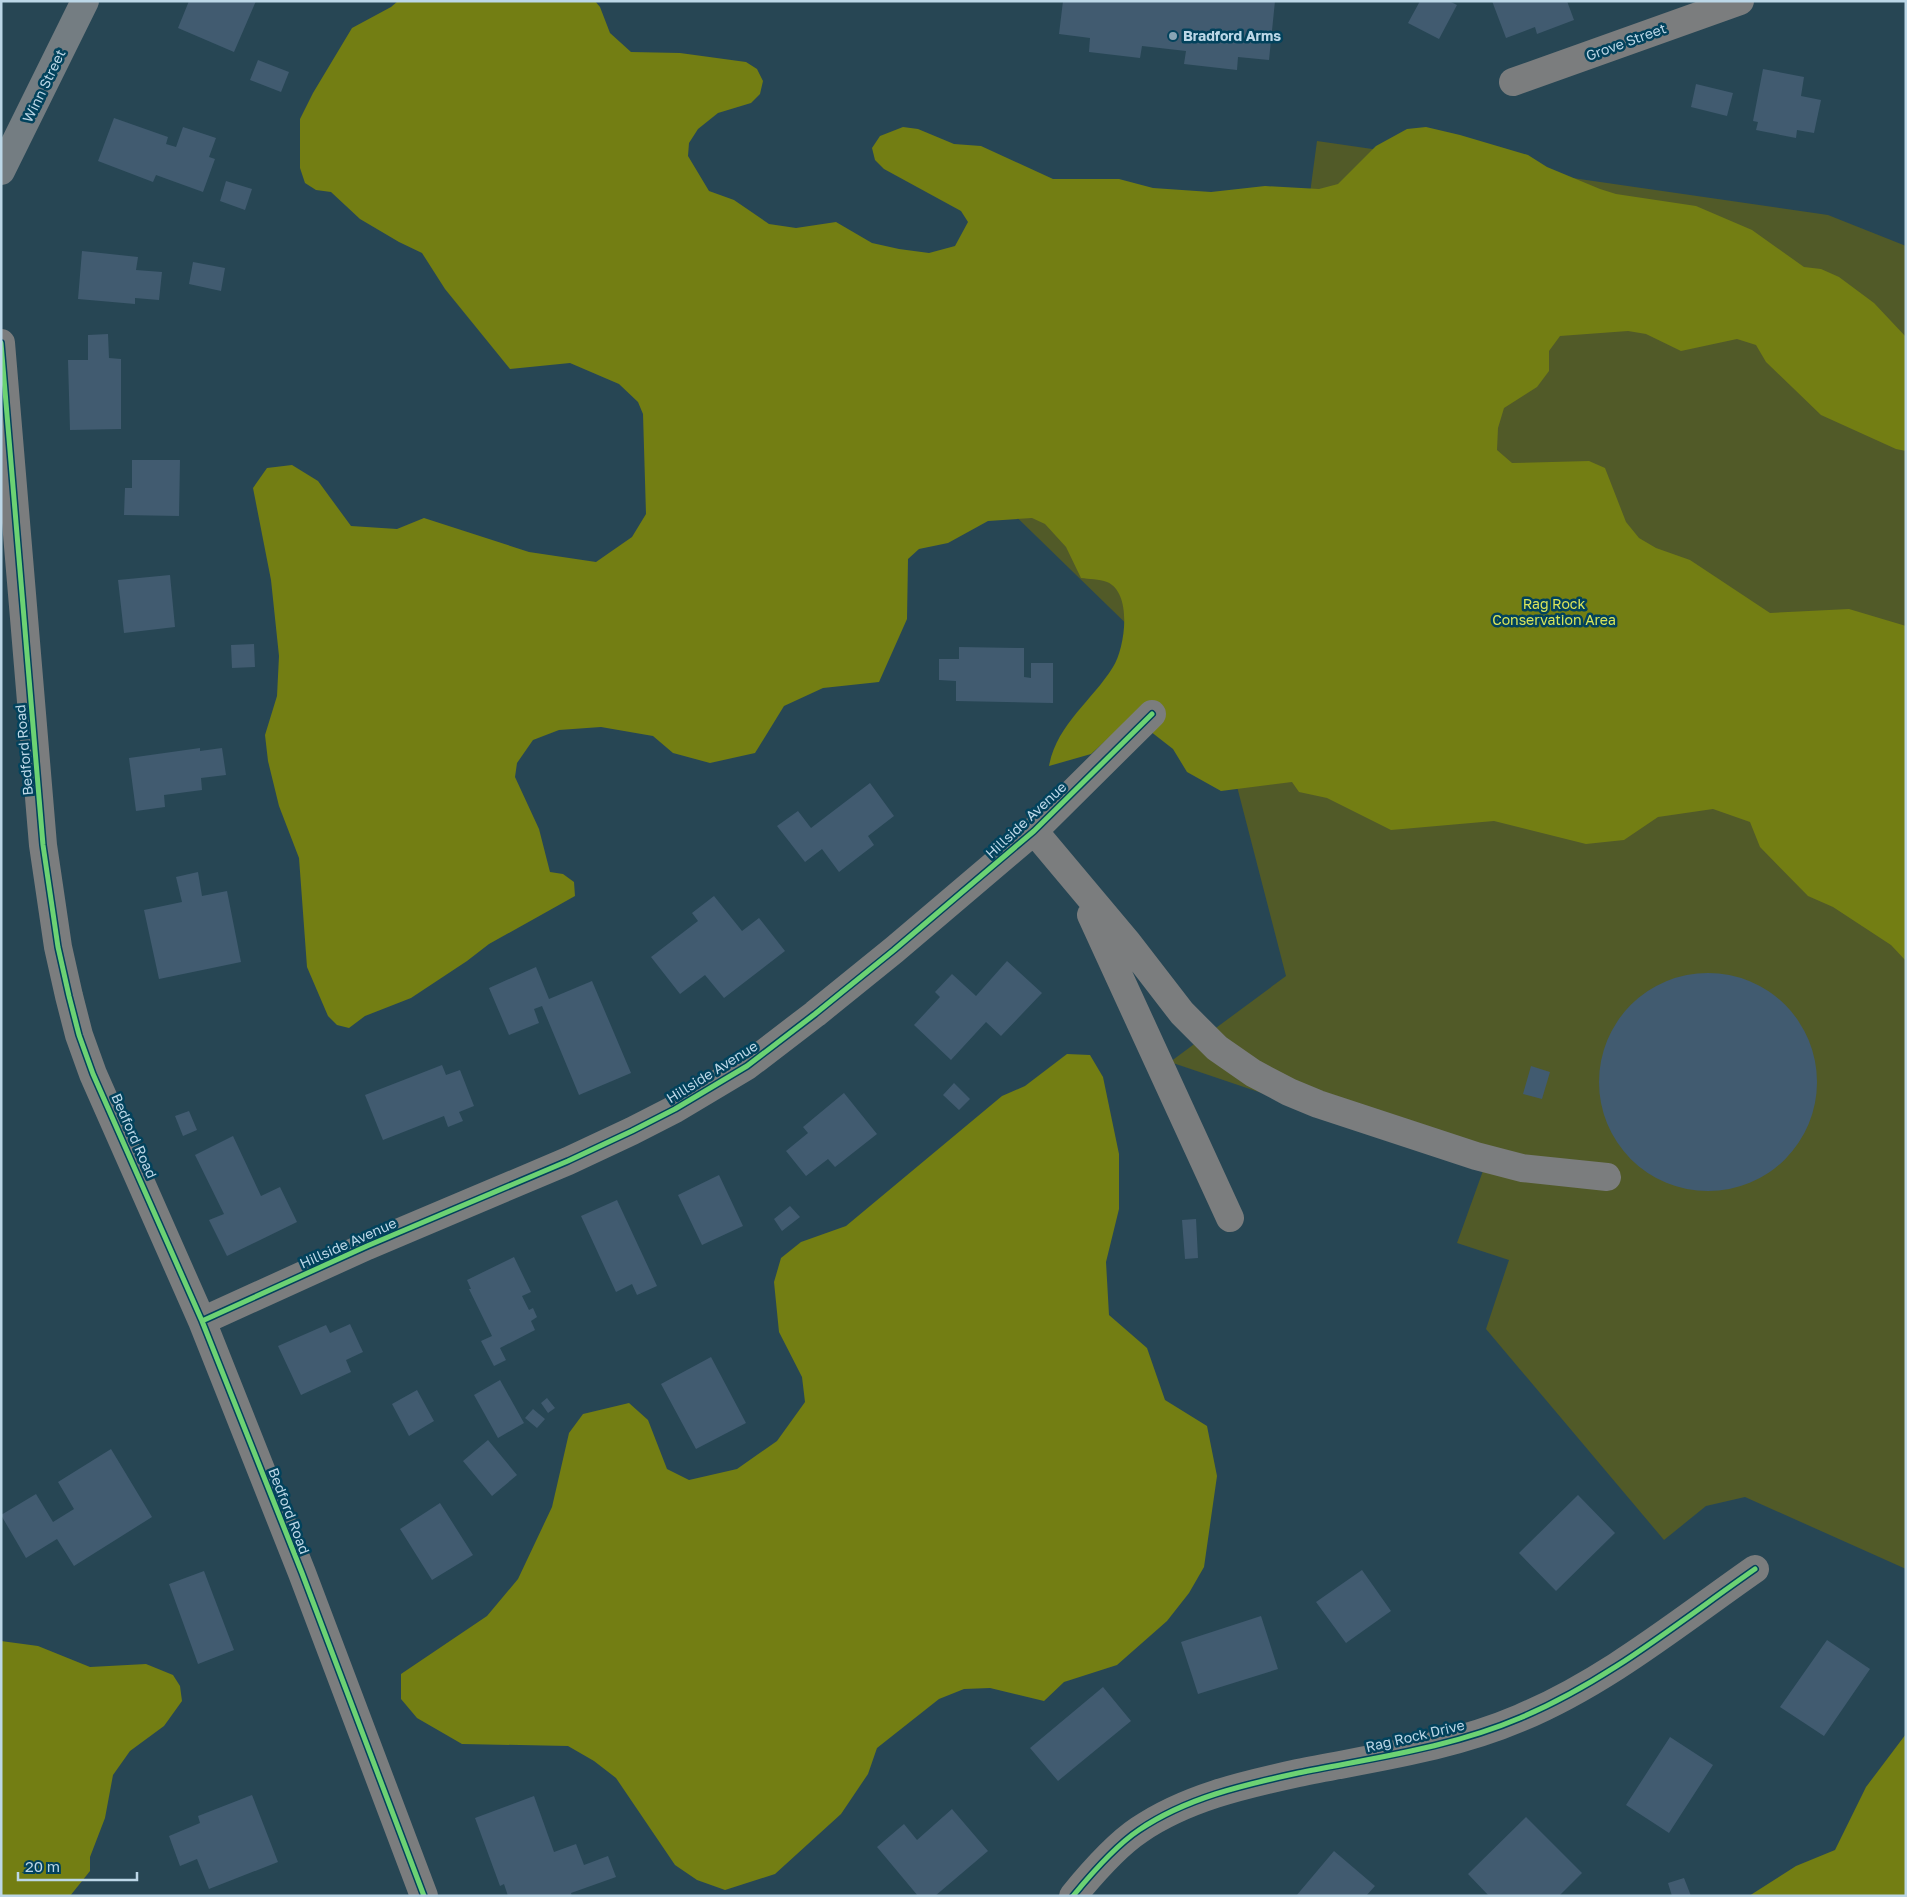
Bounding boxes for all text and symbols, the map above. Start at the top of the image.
street label: Grove Street [1583,19,1668,64]
place label: Bradford Arms [1183,27,1281,44]
marker: Bradford Arms [1167,30,1179,42]
street label: Winn Street [19,46,69,125]
park label: Rag Rock Conservation Area [1492,595,1616,628]
street label: Bedford Road [11,704,36,796]
street label: Hillside Avenue [982,778,1070,861]
street label: Hillside Avenue [663,1037,760,1106]
street label: Bedford Road [108,1091,161,1181]
street label: Hillside Avenue [297,1214,399,1271]
street label: Bedford Road [265,1465,314,1556]
street label: Rag Rock Drive [1364,1716,1466,1755]
scale bar [18,1850,136,1882]
text: 20 m [25,1857,60,1875]

